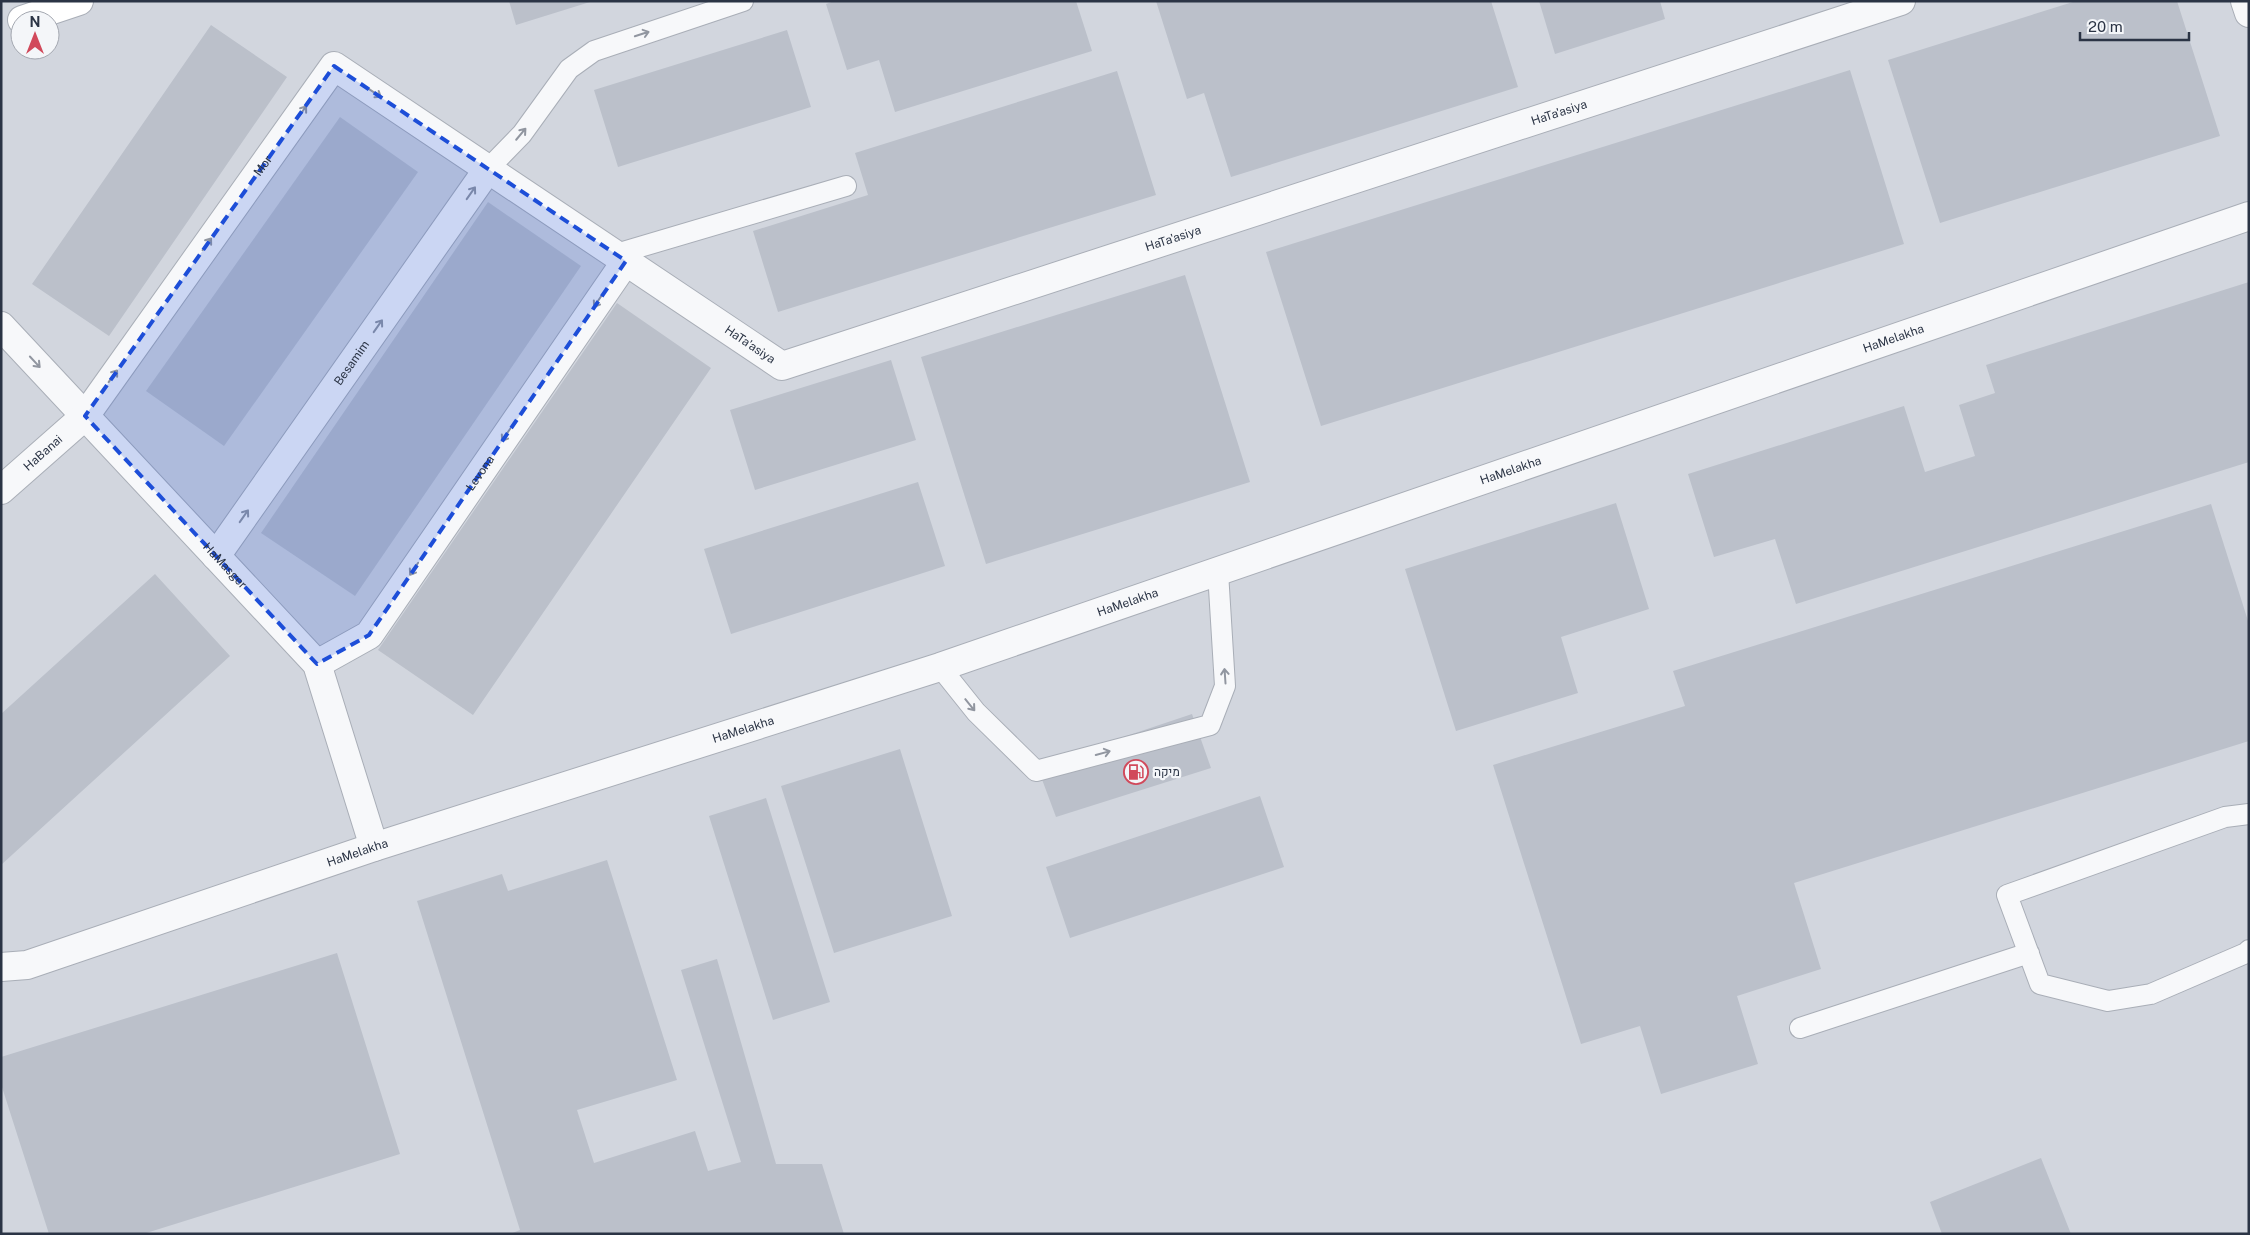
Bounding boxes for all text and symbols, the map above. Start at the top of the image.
north arrow [10,10,60,60]
scale bar [2080,10,2189,42]
text: N [30,14,40,30]
text: 20 m [2088,18,2123,35]
one-way arrow [634,29,650,39]
one-way arrow [368,88,382,98]
street label: HaTa'asiya [1529,97,1589,128]
one-way arrow [297,105,307,119]
one-way arrow [516,127,527,140]
street label: Mor [251,153,275,179]
one-way arrow [466,186,476,200]
street label: HaTa'asiya [1143,223,1203,254]
one-way arrow [202,237,212,251]
one-way arrow [593,294,603,308]
one-way arrow [373,319,383,333]
street label: HaMelakha [1861,322,1926,355]
street label: HaTa'asiya [722,323,778,366]
street label: Besamim [331,338,372,388]
one-way arrow [29,356,41,368]
one-way arrow [108,369,118,383]
one-way arrow [501,428,511,442]
street label: HaBanai [21,432,65,474]
street label: Levona [463,453,497,493]
street label: HaMelakha [1478,453,1543,487]
one-way arrow [239,509,249,523]
street label: HaMasger [200,540,250,592]
one-way arrow [409,562,419,576]
street label: HaMelakha [1095,585,1160,619]
one-way arrow [1220,668,1229,684]
one-way arrow [965,699,976,712]
street label: HaMelakha [711,713,776,746]
one-way arrow [1095,748,1111,758]
fuel station icon: מיקה [1123,759,1149,785]
place label: מיקה [1154,765,1180,779]
street label: HaMelakha [325,836,390,870]

